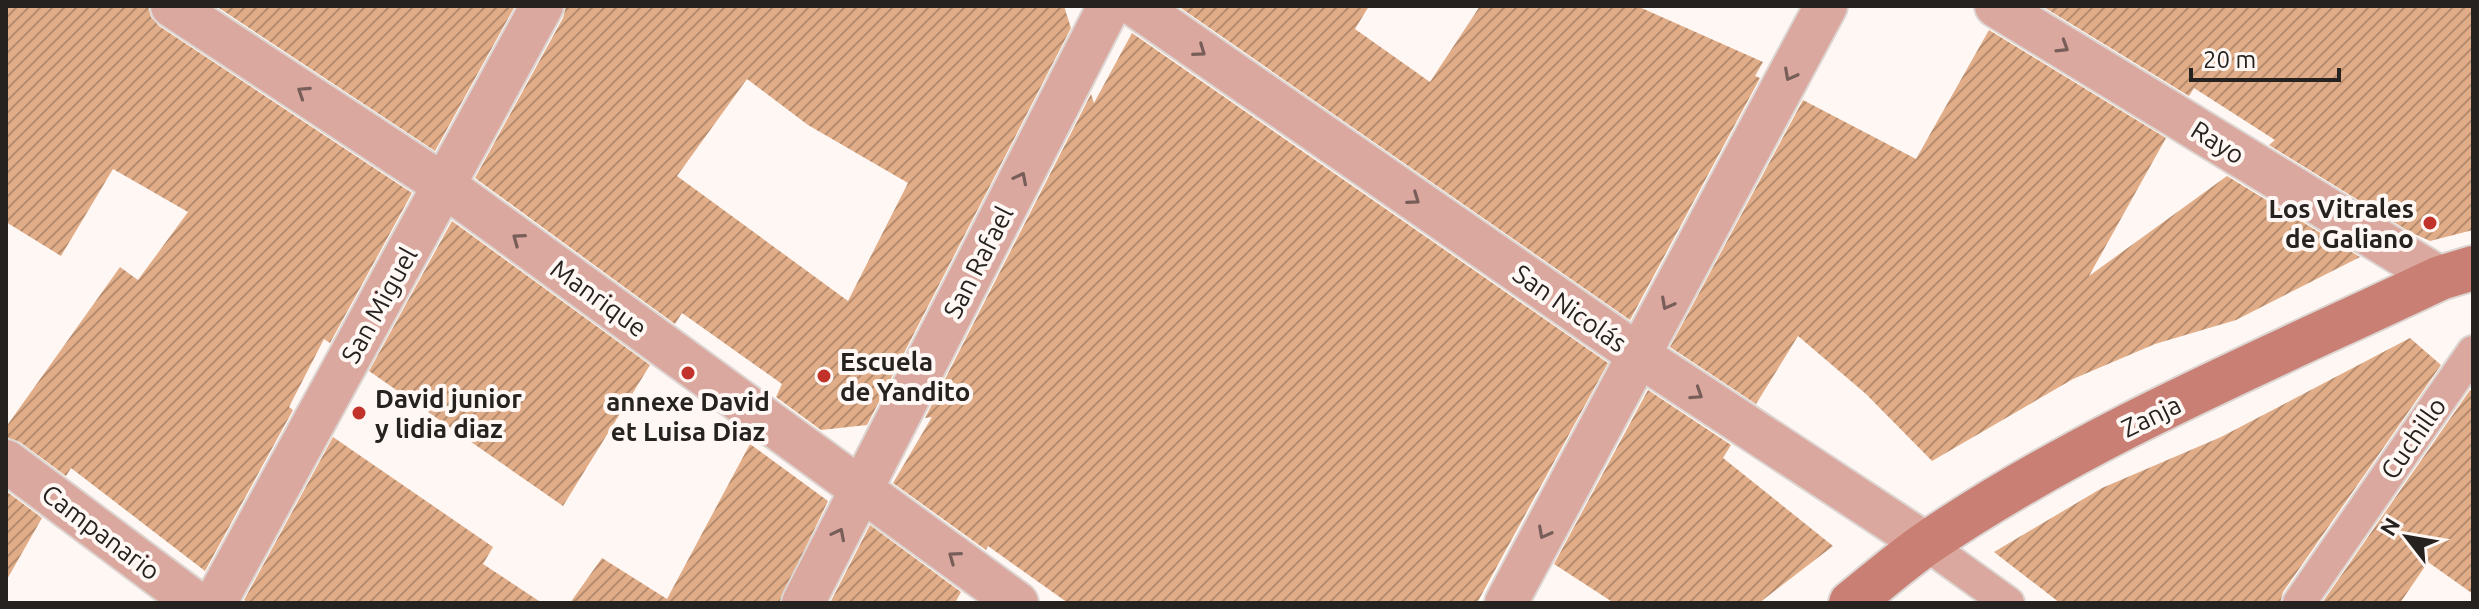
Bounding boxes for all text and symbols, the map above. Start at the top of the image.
scale bar [2191,32,2339,82]
one-way arrow [2054,37,2069,52]
one-way arrow [1192,41,1206,56]
text: 20 m [2203,46,2256,73]
one-way arrow [1784,66,1799,81]
one-way arrow [298,87,312,102]
street label: Rayo [2186,115,2250,169]
one-way arrow [1012,171,1027,186]
one-way arrow [1405,189,1419,204]
place label: Los Vitrales de Galiano [2268,194,2414,253]
street label: San Rafael [937,201,1019,323]
marker: Los Vitrales de Galiano [2421,214,2439,232]
one-way arrow [512,234,527,249]
street label: San Miguel [335,242,423,368]
street label: Manrique [545,254,653,342]
street label: San Nicolás [1508,258,1632,358]
one-way arrow [1662,296,1677,311]
place label: Escuela de Yandito [840,347,970,406]
marker: annexe David et Luisa Diaz [679,364,697,382]
marker: Escuela de Yandito [815,367,833,385]
place label: David junior y lidia diaz [375,384,522,443]
one-way arrow [1688,384,1703,399]
place label: annexe David et Luisa Diaz [606,387,770,446]
street label: Zanja [2116,389,2186,443]
street label: Cuchillo [2375,392,2451,484]
marker: David junior y lidia diaz [350,404,368,422]
street label: Campanario [36,478,166,586]
north arrow [2367,497,2447,577]
text: N [2374,513,2404,540]
one-way arrow [1538,525,1553,539]
one-way arrow [829,527,844,542]
one-way arrow [948,552,963,567]

